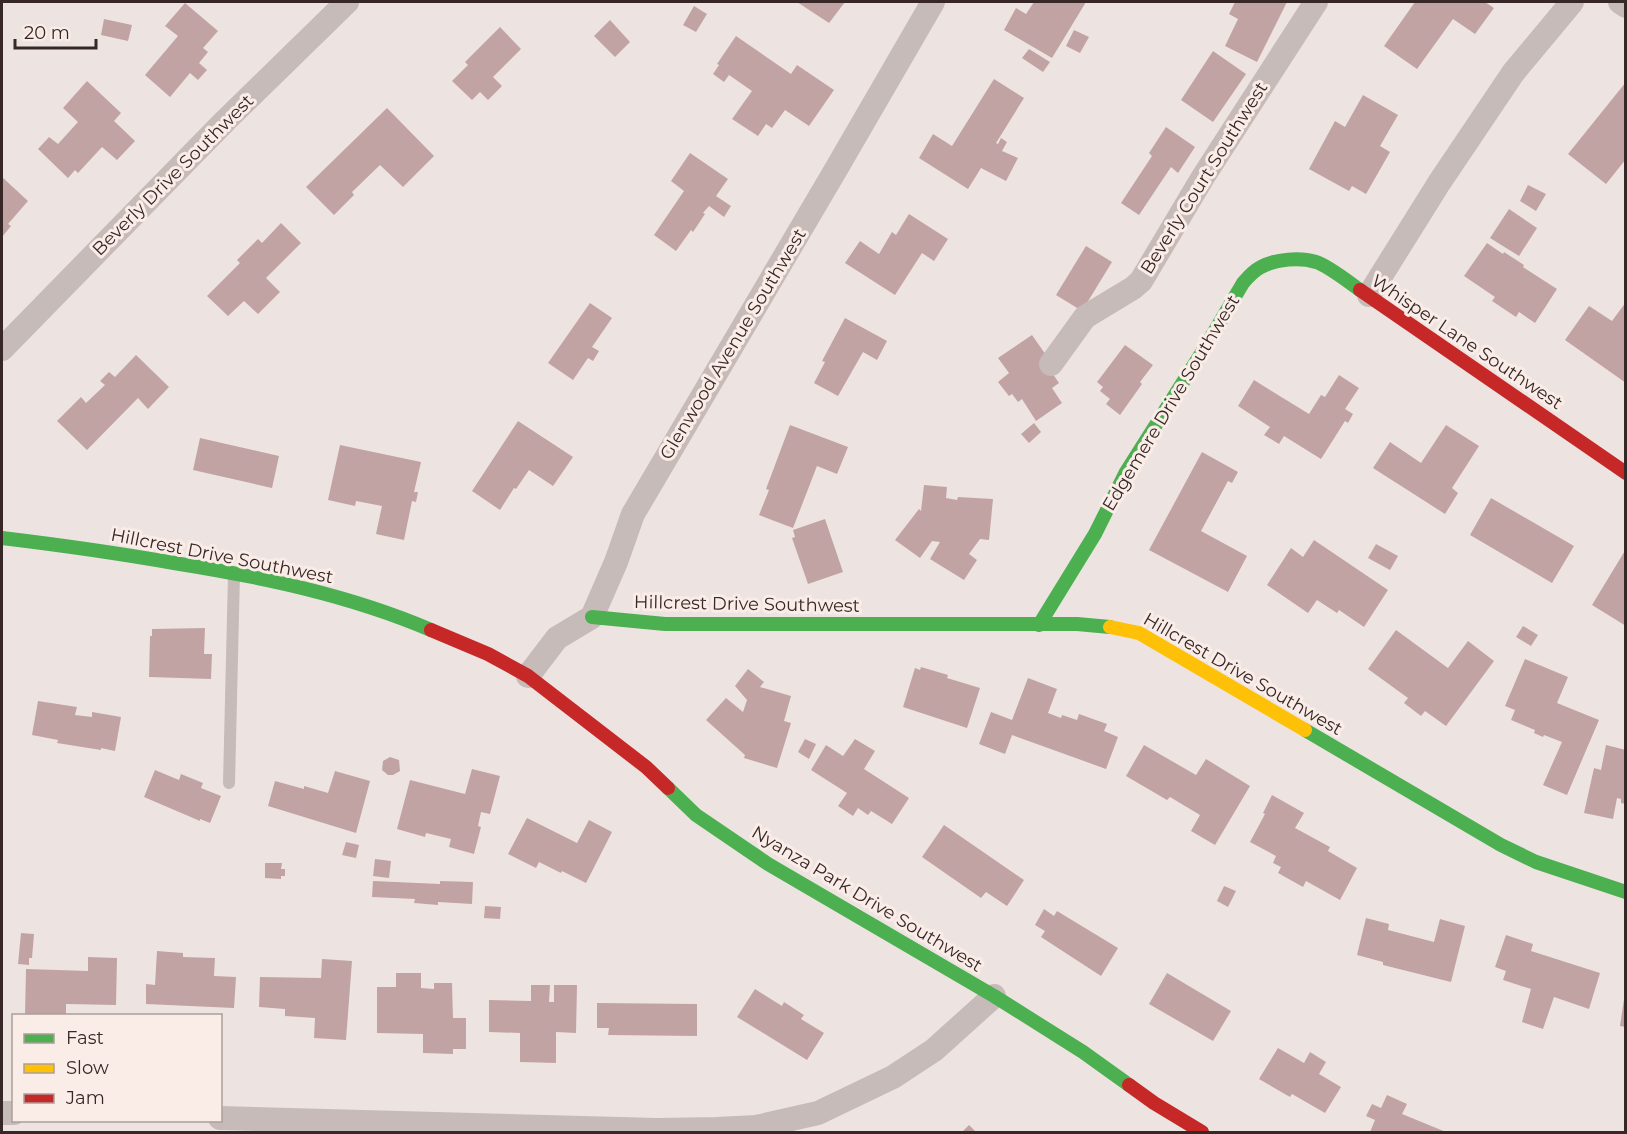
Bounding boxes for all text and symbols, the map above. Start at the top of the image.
scale bar [15,12,96,50]
text: 20 m [24,22,70,44]
street label: Beverly Court Southwest [1136,78,1272,278]
street label: Beverly Drive Southwest [88,90,258,260]
street label: Glenwood Avenue Southwest [655,225,811,463]
street label: Whisper Lane Southwest [1367,270,1567,414]
street label: Edgemere Drive Southwest [1098,291,1244,515]
street label: Hillcrest Drive Southwest [109,524,335,588]
street label: Hillcrest Drive Southwest [634,591,860,617]
street label: Hillcrest Drive Southwest [1140,608,1346,740]
street label: Nyanza Park Drive Southwest [748,821,986,977]
legend [12,1014,222,1122]
text: Fast [66,1027,104,1049]
text: Slow [66,1057,109,1079]
text: Jam [65,1087,105,1109]

